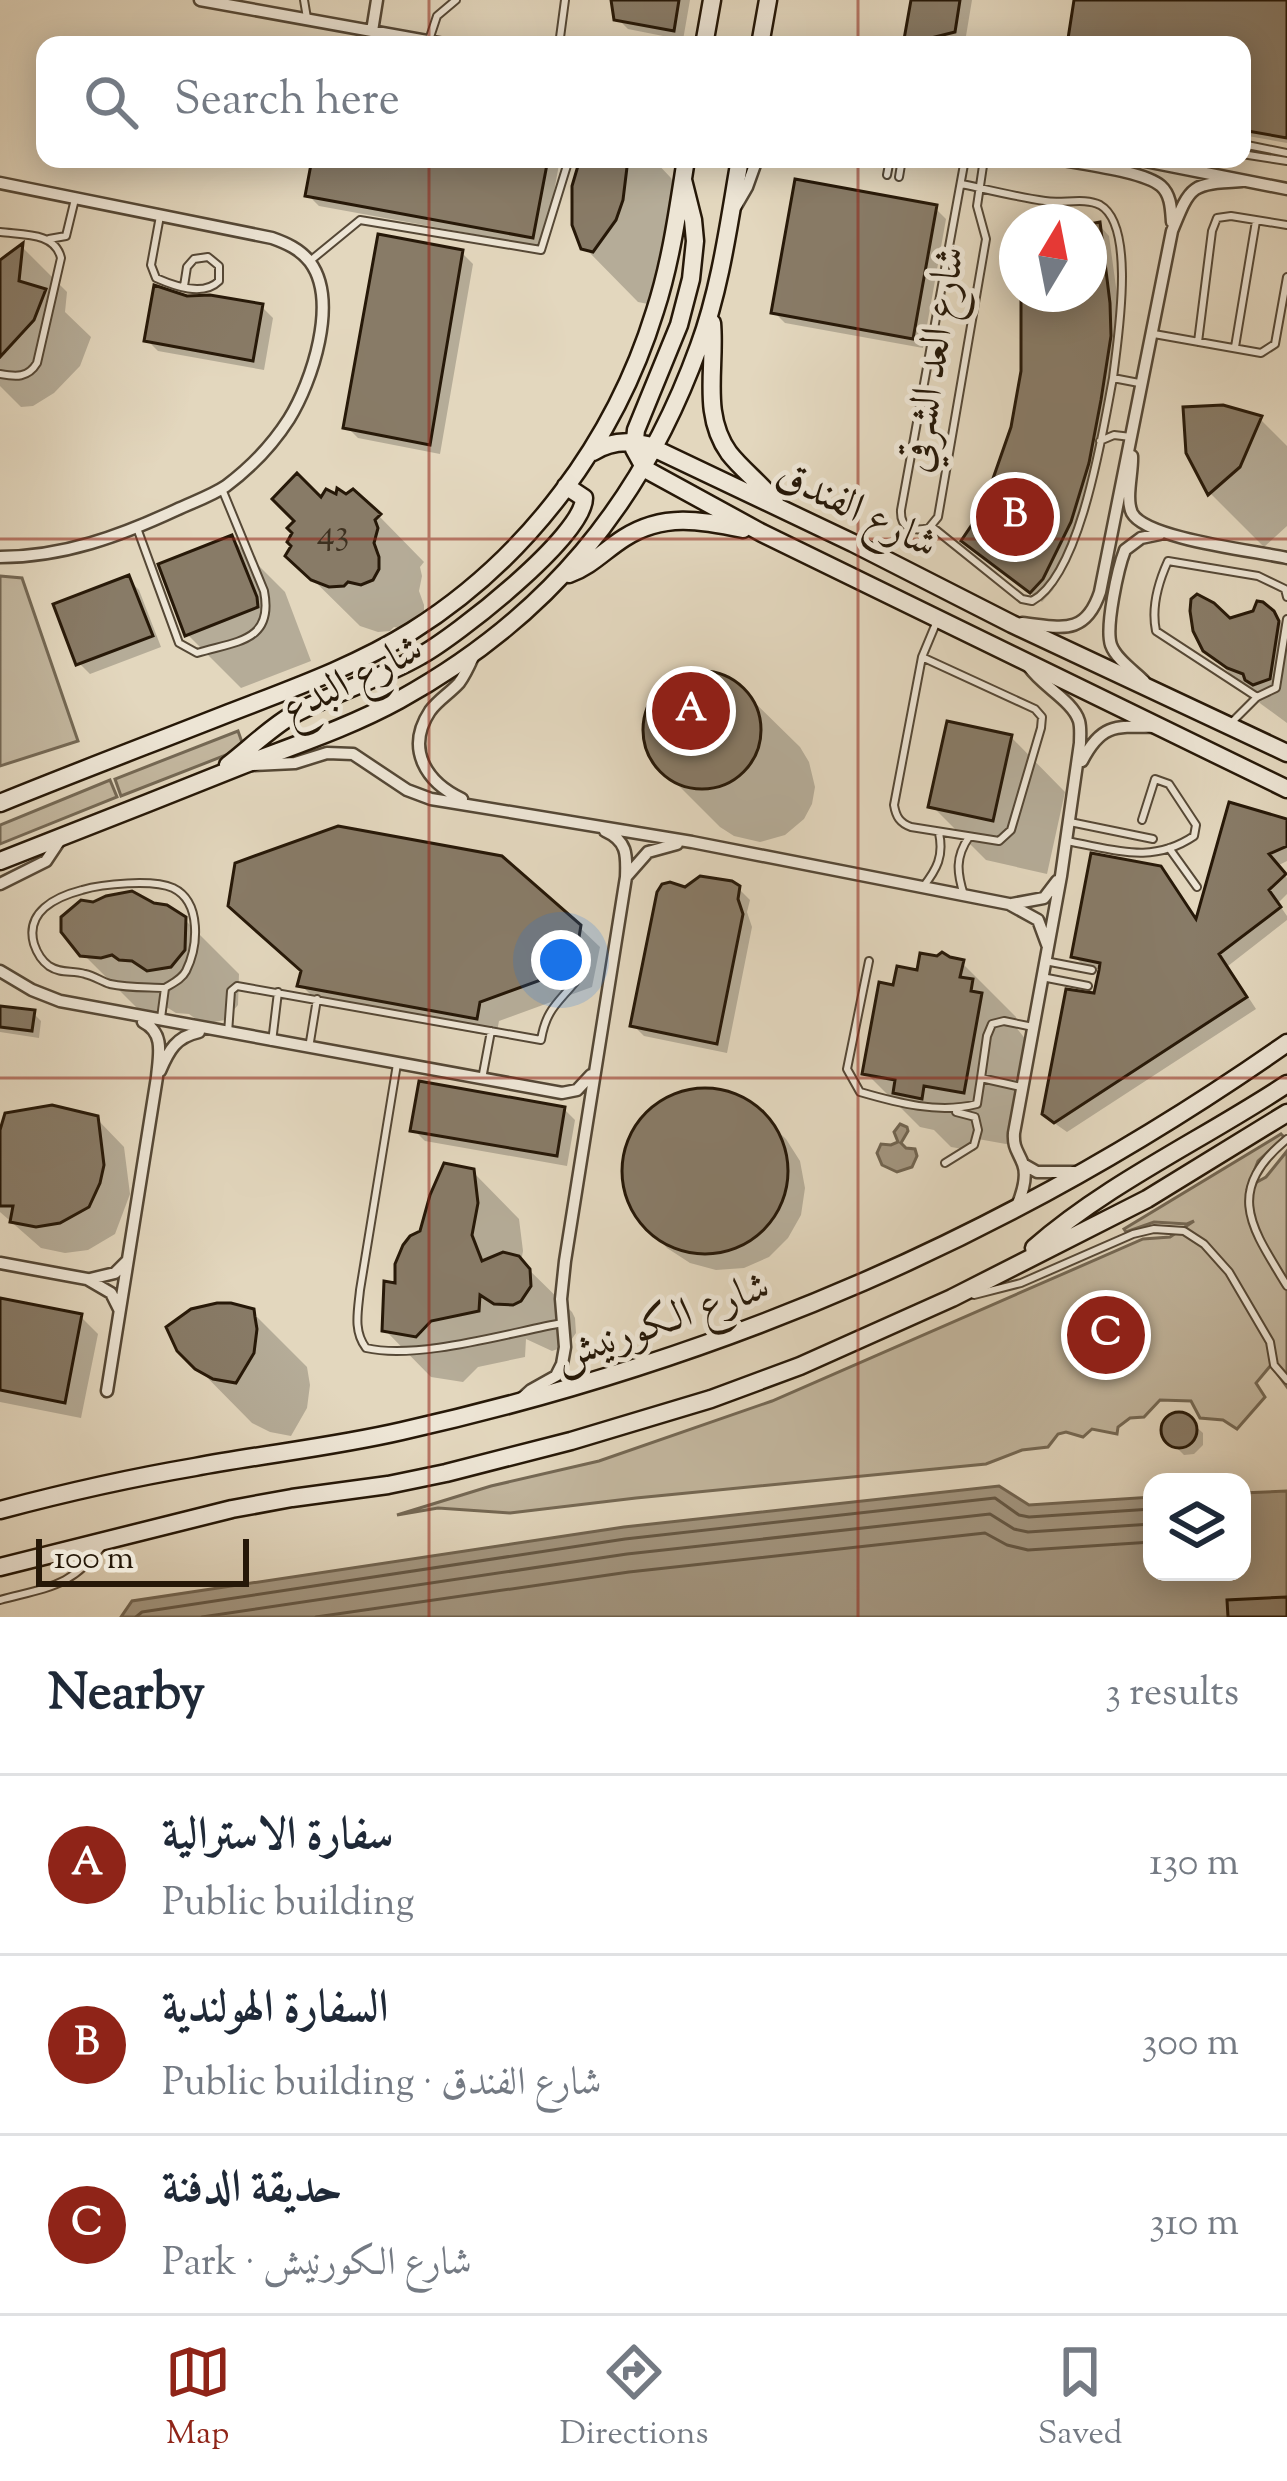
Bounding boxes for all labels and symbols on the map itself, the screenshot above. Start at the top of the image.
north arrow [999,204,1107,312]
street label: شارع العد الشرقي [888,242,984,477]
street label: شارع الفندق [764,447,947,577]
pin: B [976,472,1054,562]
house number: 43 [317,509,349,561]
street label: شارع البدع [272,621,435,742]
pin: A [652,666,730,756]
your location [531,930,591,990]
street label: شارع الكورنيش [547,1259,779,1390]
pin: C [1067,1290,1145,1380]
scale bar [36,1533,249,1586]

